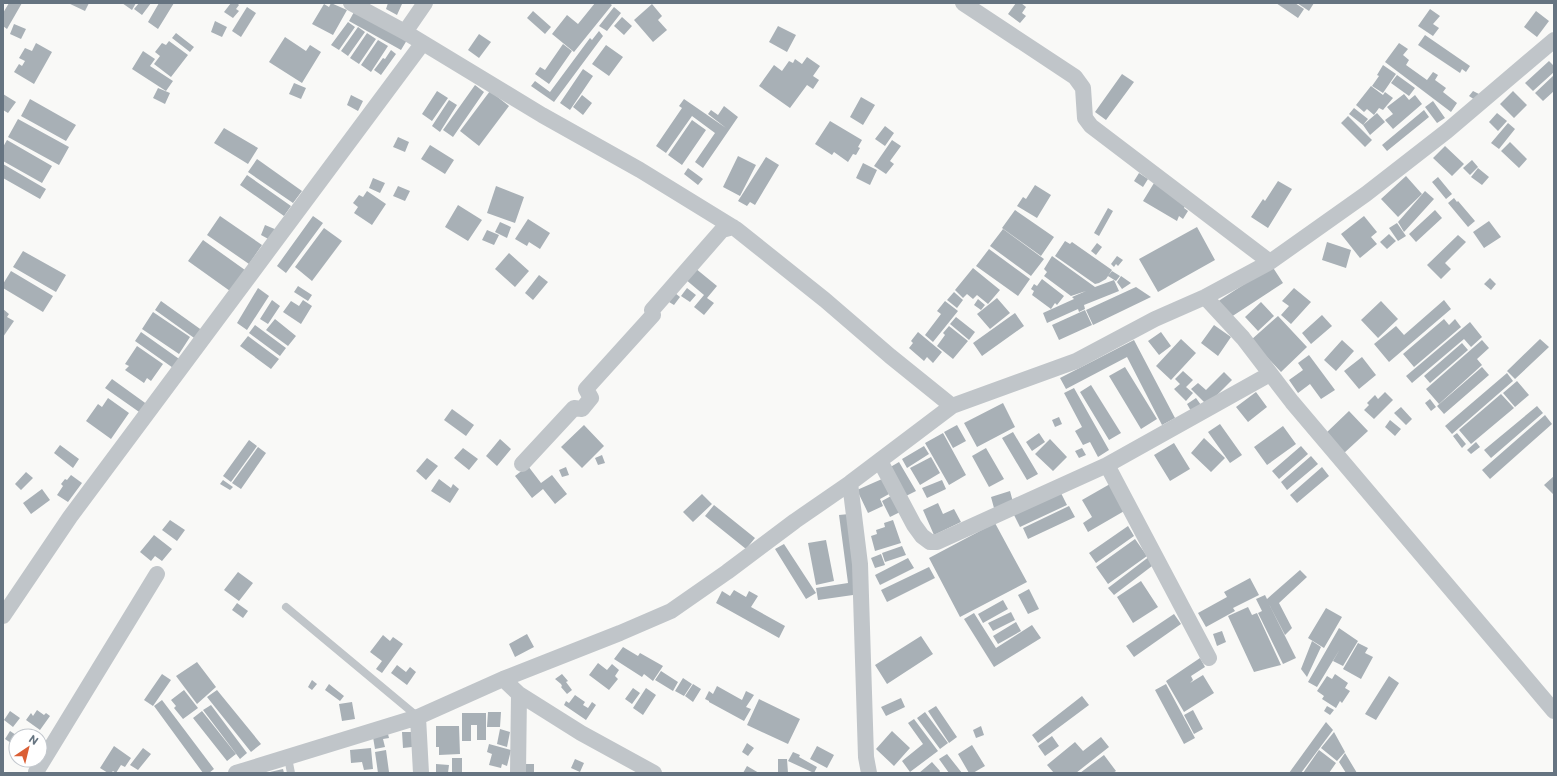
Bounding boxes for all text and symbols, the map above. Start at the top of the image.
north arrow [8,728,48,768]
text: N [27,732,41,747]

